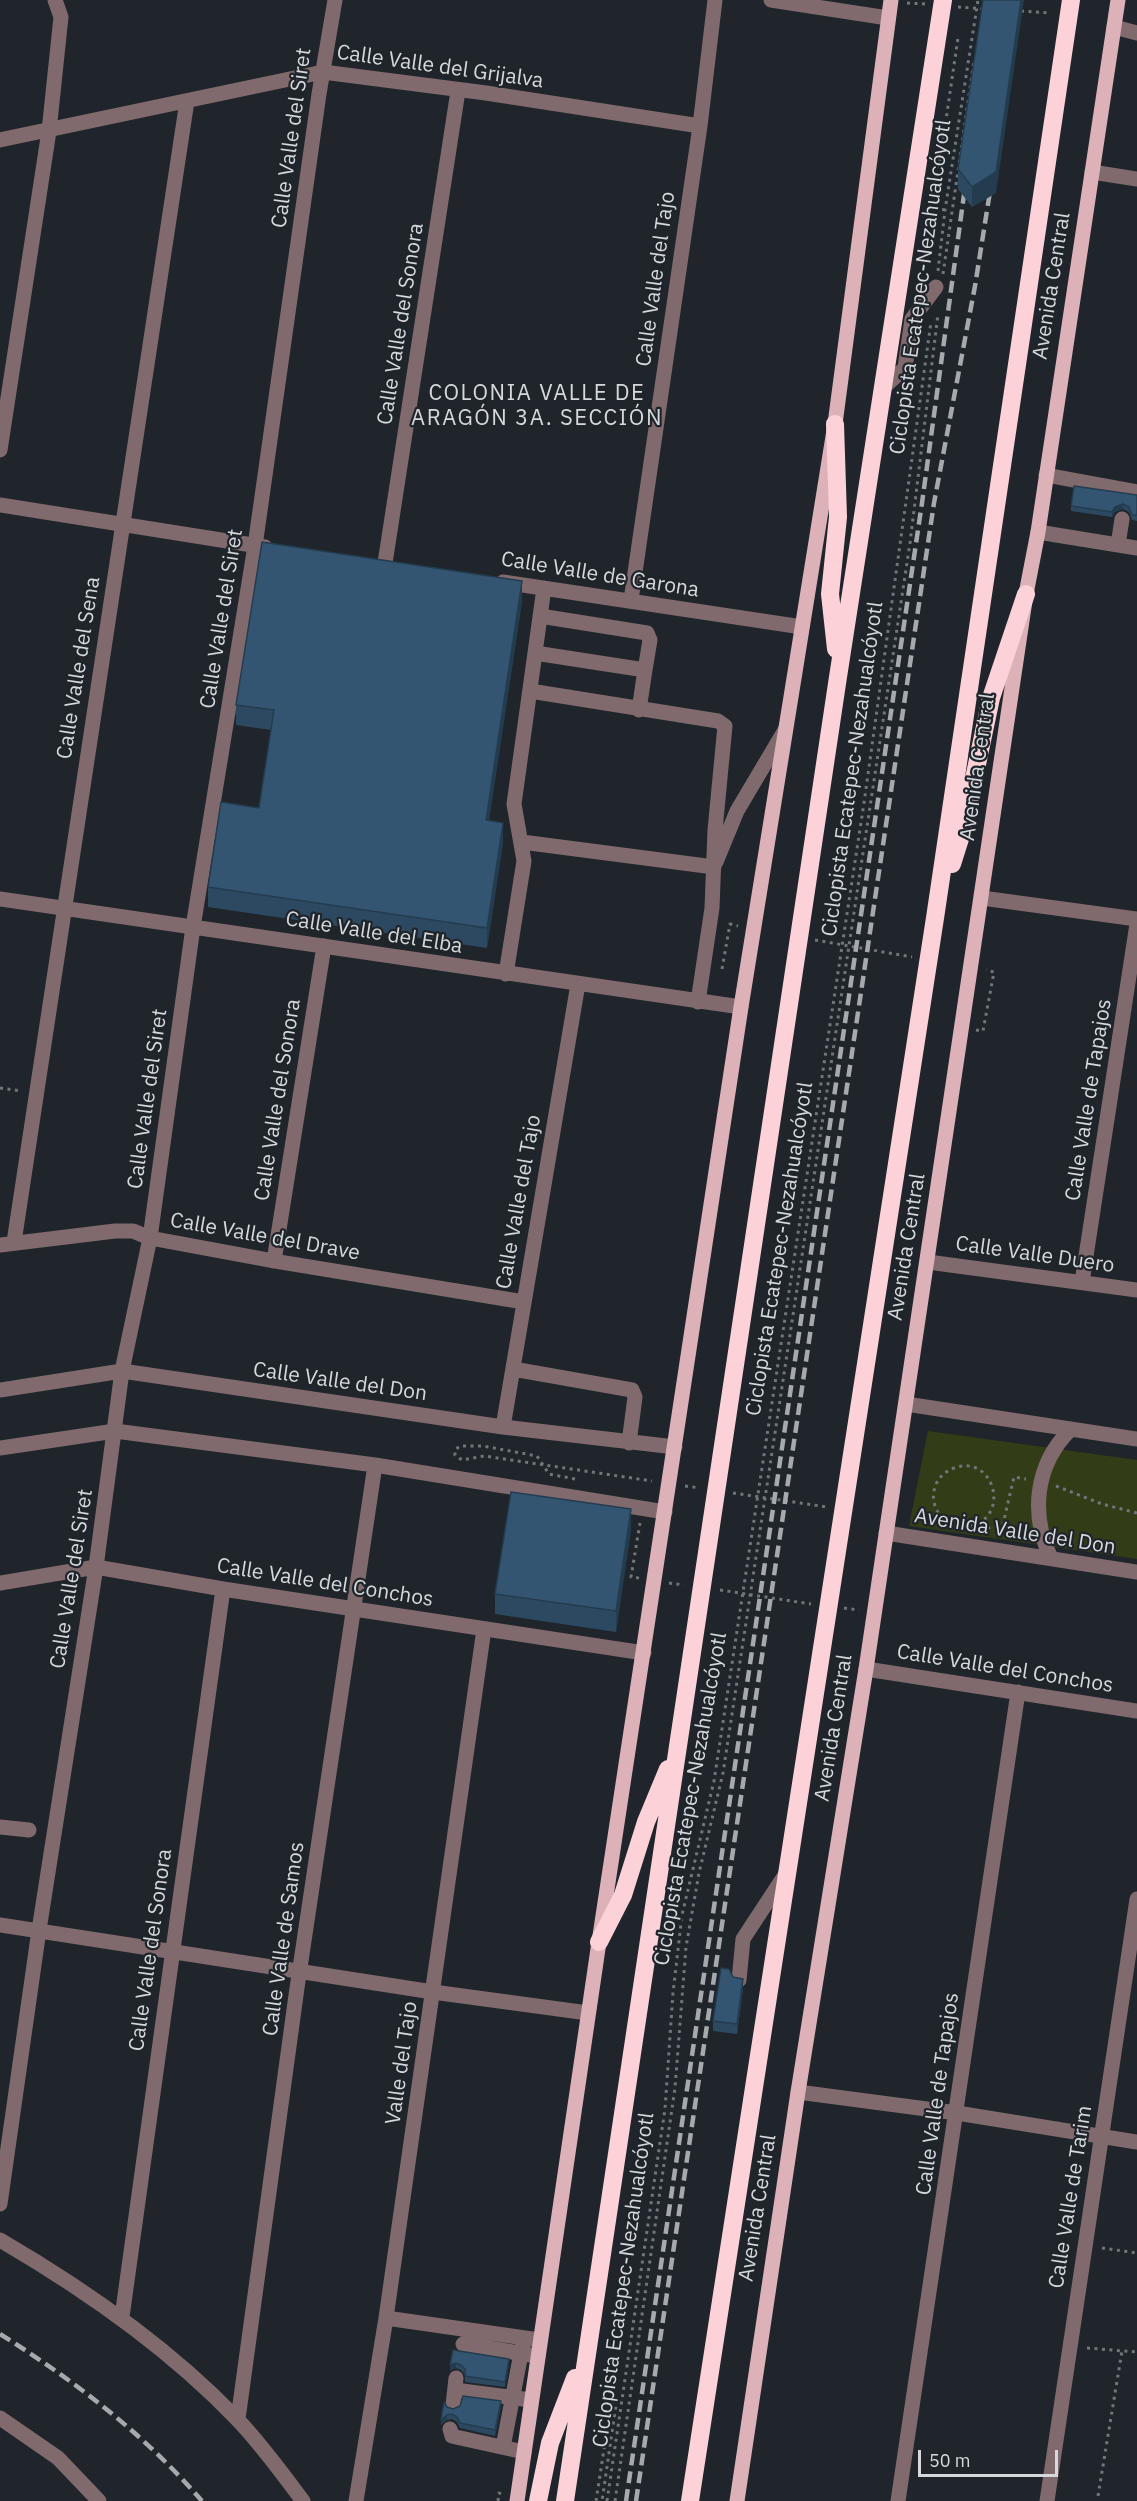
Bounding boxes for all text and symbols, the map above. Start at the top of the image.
street label: Calle Valle del Grijalva [335,40,545,94]
street label: Calle Valle del Siret [267,46,317,230]
street label: Ciclopista Ecatepec-Nezahualcóyotl [885,118,957,456]
street label: Calle Valle del Tajo [631,190,681,368]
street label: Avenida Central [1028,211,1076,361]
street label: Calle Valle del Sonora [373,221,429,427]
district label: COLONIA VALLE DE ARAGÓN 3A. SECCIÓN [411,381,663,433]
street label: Calle Valle del Siret [195,527,249,711]
street label: Calle Valle de Garona [499,547,701,603]
street label: Calle Valle del Sena [52,575,106,761]
street label: Ciclopista Ecatepec-Nezahualcóyotl [817,600,889,938]
street label: Avenida Central [955,692,1001,842]
street label: Calle Valle del Elba [284,907,464,959]
street label: Calle Valle del Sonora [250,997,306,1203]
street label: Calle Valle de Tapajos [1061,997,1117,1203]
street label: Calle Valle del Siret [123,1007,173,1191]
street label: Ciclopista Ecatepec-Nezahualcóyotl [741,1080,819,1418]
street label: Calle Valle del Tajo [491,1113,547,1291]
street label: Avenida Central [883,1172,931,1322]
street label: Calle Valle del Drave [168,1208,362,1266]
street label: Calle Valle Duero [954,1231,1116,1279]
street label: Calle Valle del Don [251,1357,429,1407]
street label: Calle Valle del Siret [45,1487,99,1671]
street label: Avenida Valle del Don [912,1504,1118,1560]
street label: Calle Valle del Conchos [215,1553,435,1613]
street label: Ciclopista Ecatepec-Nezahualcóyotl [649,1630,733,1968]
street label: Calle Valle del Conchos [895,1639,1115,1699]
street label: Avenida Central [810,1653,858,1803]
street label: Calle Valle de Samos [258,1840,310,2038]
street label: Calle Valle del Sonora [124,1847,178,2053]
street label: Calle Valle de Tapajos [911,1991,965,2197]
street label: Valle del Tajo [381,2000,423,2126]
street label: Calle Valle de Tarim [1044,2104,1098,2290]
street label: Ciclopista Ecatepec-Nezahualcóyotl [588,2111,660,2449]
street label: Avenida Central [734,2133,782,2283]
scale bar [921,2438,1060,2476]
text: 50 m [929,2449,971,2472]

